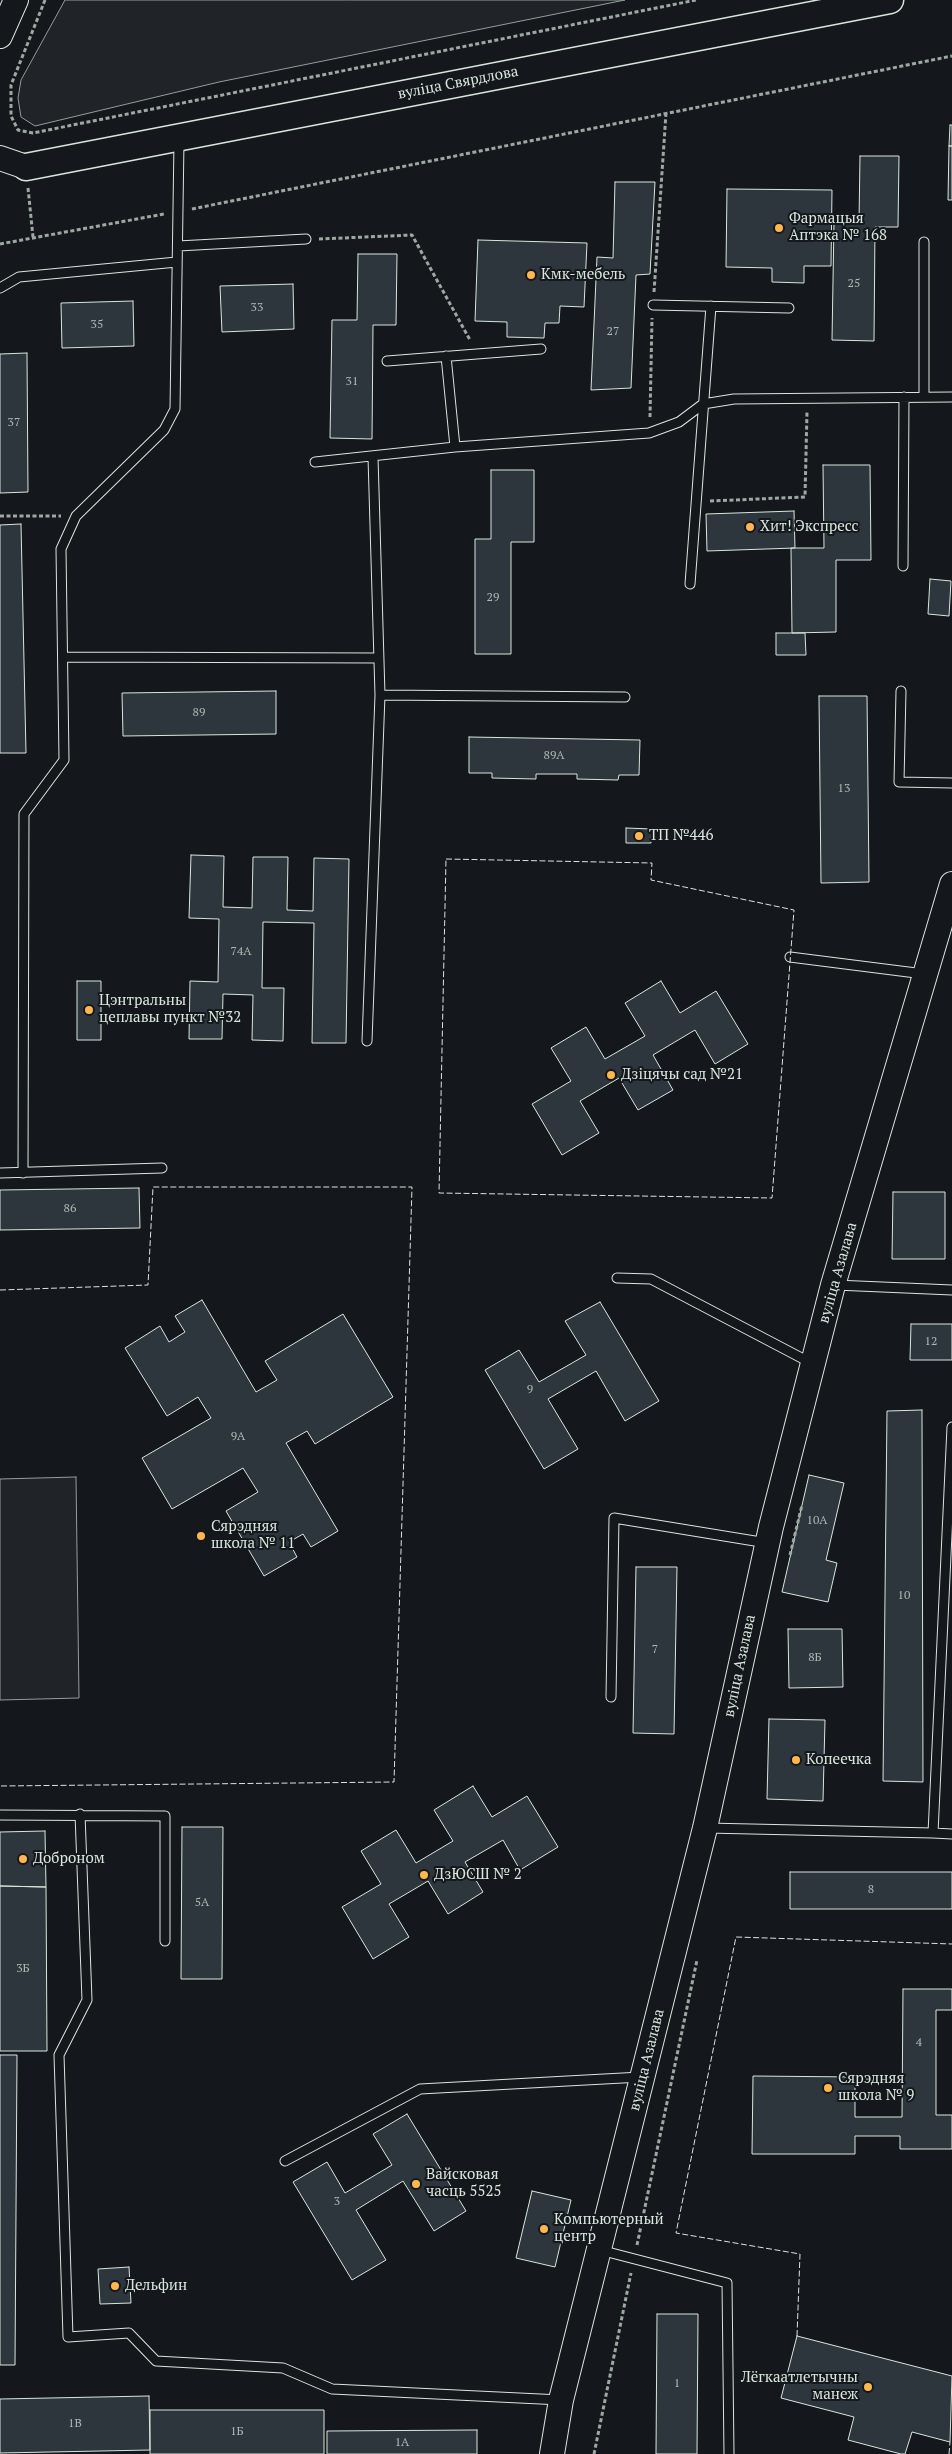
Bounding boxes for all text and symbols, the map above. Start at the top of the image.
street label: вуліца Свярдлова [396,62,520,104]
place label: Фармацыя Аптэка № 168 [789,210,887,245]
marker: Фармацыя Аптэка № 168 [773,222,785,234]
place label: Кмк-мебель [541,266,625,284]
marker: Кмк-мебель [525,269,537,281]
house number: 25 [848,277,860,291]
house number: 33 [251,301,263,315]
house number: 35 [91,318,103,332]
house number: 27 [607,325,619,339]
house number: 31 [346,375,358,389]
house number: 37 [8,416,20,430]
place label: Хит! Экспресс [760,518,859,536]
marker: Хит! Экспресс [744,521,756,533]
house number: 29 [487,591,499,605]
house number: 89 [193,706,205,720]
house number: 89А [544,749,564,763]
house number: 13 [838,782,850,796]
place label: ТП №446 [649,827,714,845]
marker: ТП №446 [633,830,645,842]
house number: 74А [231,945,251,959]
place label: Цэнтральны цеплавы пункт №32 [99,992,241,1027]
marker: Цэнтральны цеплавы пункт №32 [83,1004,95,1016]
place label: Дзіцячы сад №21 [621,1066,743,1084]
marker: Дзіцячы сад №21 [605,1069,617,1081]
house number: 86 [64,1202,76,1216]
street label: вуліца Азалава [815,1220,861,1326]
house number: 12 [925,1335,937,1349]
house number: 9 [527,1383,533,1397]
house number: 9А [231,1430,245,1444]
house number: 10А [807,1514,827,1528]
place label: Сярэдняя школа № 11 [211,1518,295,1553]
marker: Сярэдняя школа № 11 [195,1530,207,1542]
house number: 10 [898,1589,910,1603]
street label: вуліца Азалава [720,1613,760,1719]
house number: 7 [652,1643,658,1657]
house number: 8Б [808,1651,822,1665]
place label: Копеечка [806,1751,871,1769]
marker: Копеечка [790,1754,802,1766]
place label: Доброном [33,1850,105,1868]
marker: Доброном [17,1853,29,1865]
place label: ДзЮСШ № 2 [434,1866,522,1884]
marker: ДзЮСШ № 2 [418,1869,430,1881]
house number: 8 [868,1883,874,1897]
house number: 5А [195,1896,209,1910]
house number: 3Б [16,1962,30,1976]
street label: вуліца Азалава [626,2007,668,2113]
house number: 4 [916,2036,922,2050]
place label: Сярэдняя школа № 9 [838,2070,914,2105]
marker: Сярэдняя школа № 9 [822,2082,834,2094]
place label: Вайсковая часць 5525 [426,2166,501,2201]
marker: Вайсковая часць 5525 [410,2178,422,2190]
house number: 3 [334,2195,340,2209]
place label: Компьютерный центр [554,2211,664,2246]
marker: Компьютерный центр [538,2223,550,2235]
place label: Дельфин [125,2277,187,2295]
marker: Дельфин [109,2280,121,2292]
place label: Лёгкаатлетычны манеж [741,2369,858,2404]
house number: 1 [674,2377,680,2391]
marker: Лёгкаатлетычны манеж [862,2381,874,2393]
house number: 1В [68,2417,82,2431]
house number: 1Б [230,2425,244,2439]
house number: 1А [395,2436,409,2450]

